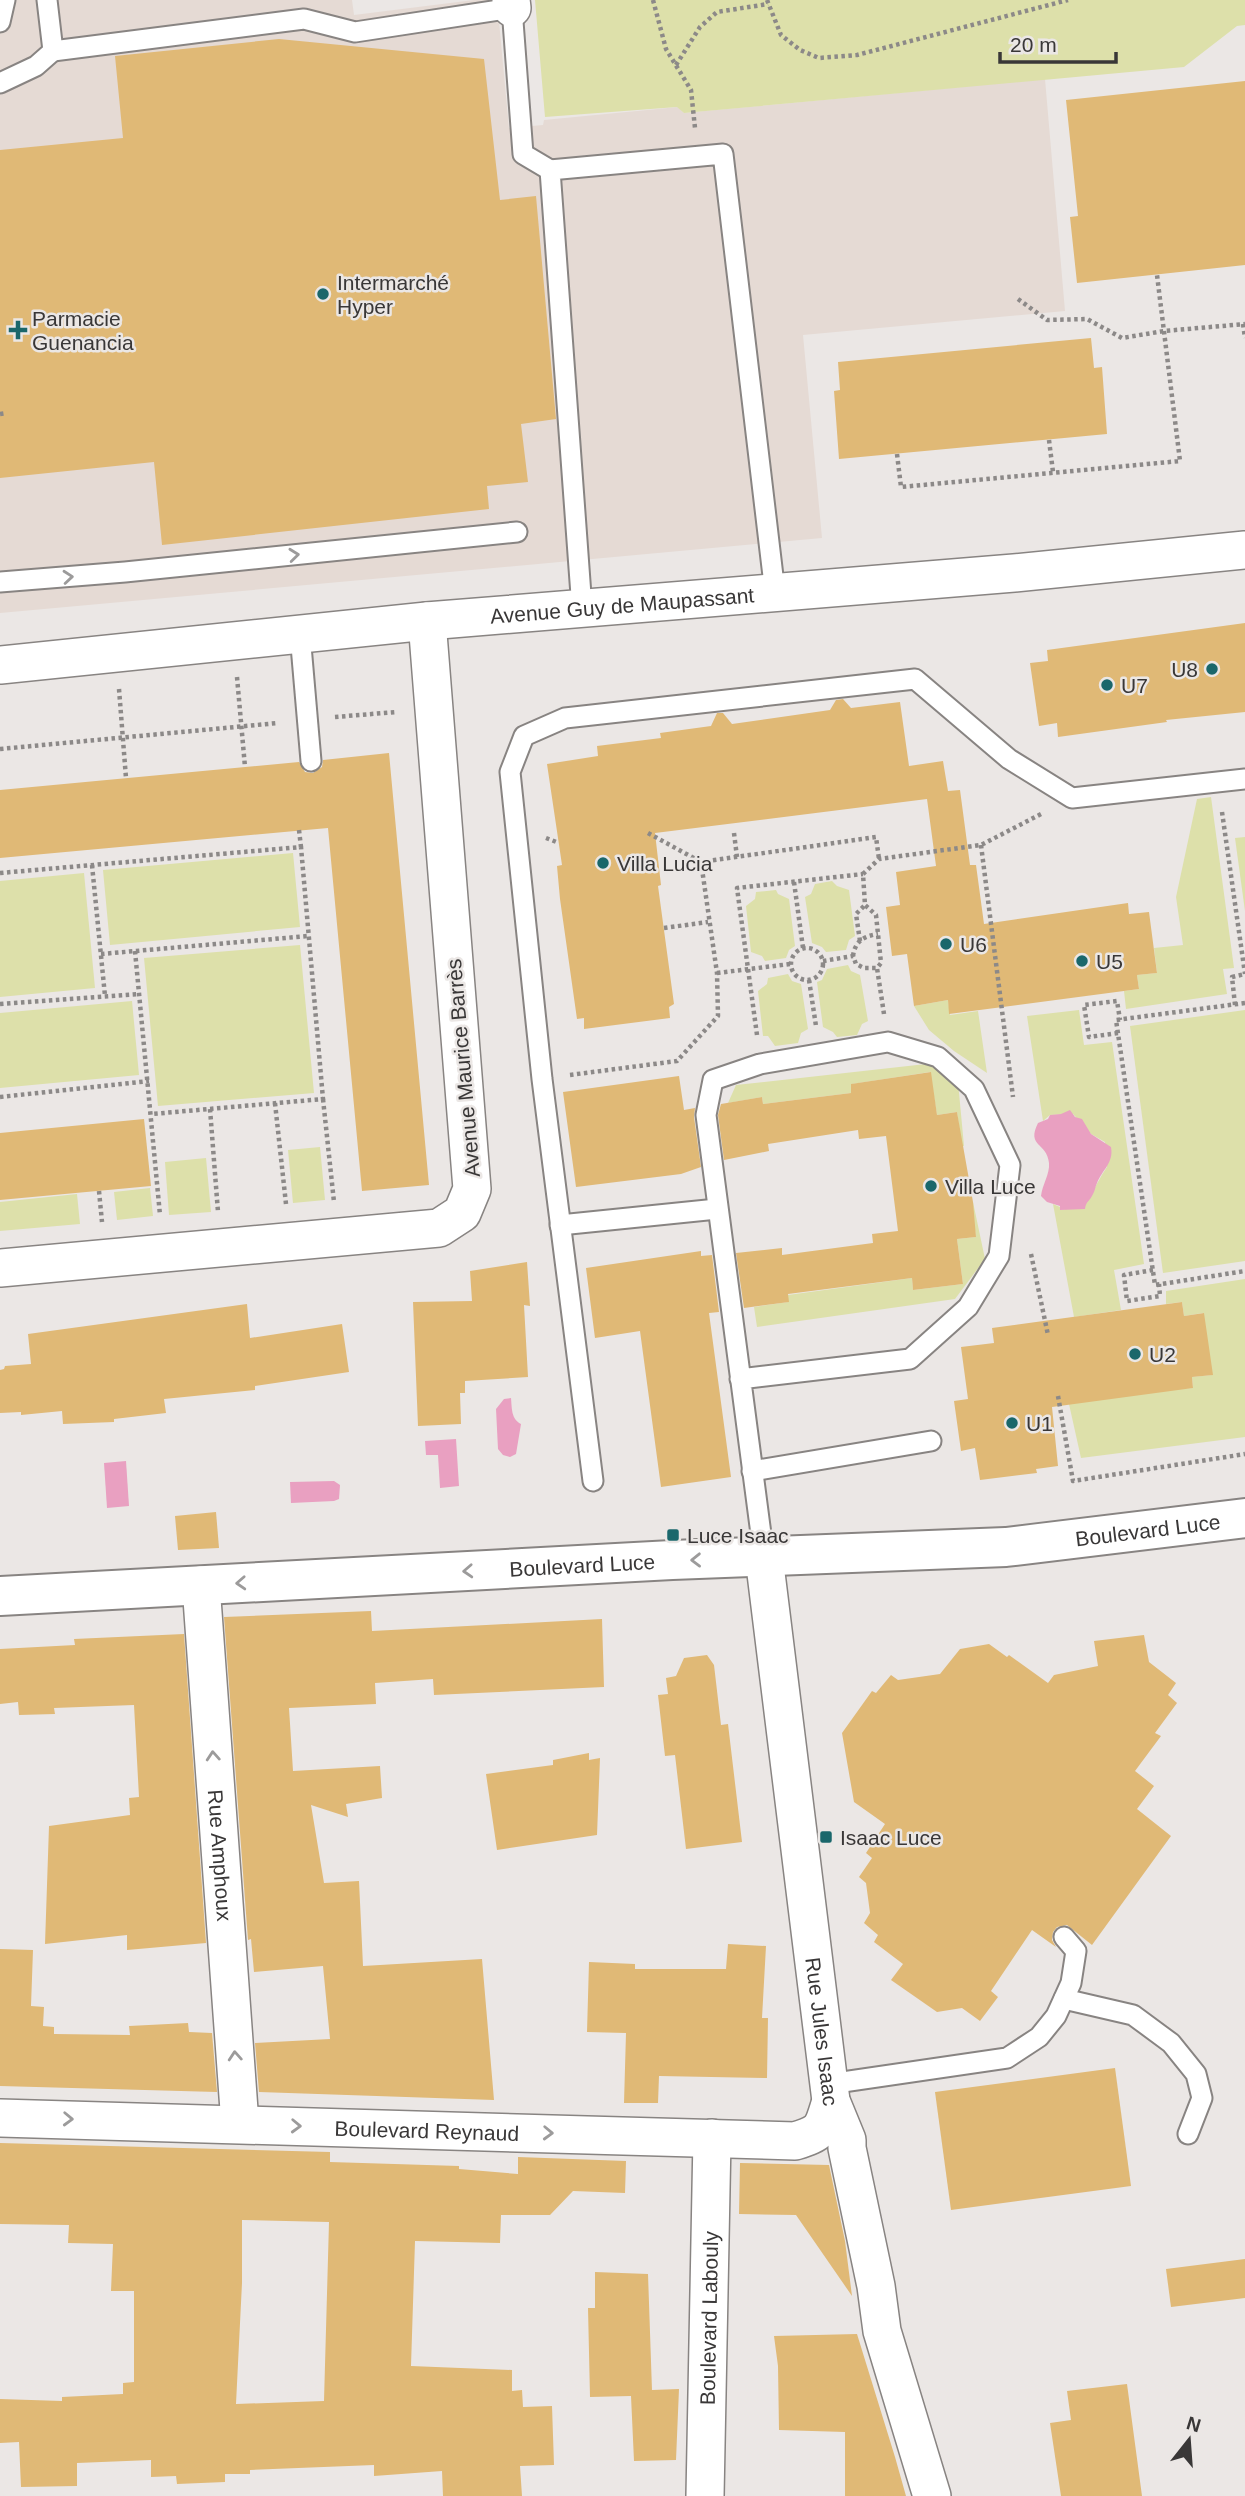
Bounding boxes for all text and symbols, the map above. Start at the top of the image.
scale bar [1000,21,1116,65]
text: 20 m [1010,33,1057,56]
place label: Intermarché Hyper [337,271,449,318]
marker: Intermarché Hyper [315,286,331,302]
place label: Parmacie Guenancia [32,307,134,354]
marker: Parmacie Guenancia [10,322,26,338]
one-way arrow [289,548,300,563]
one-way arrow [63,570,74,585]
street label: Avenue Guy de Maupassant [489,583,755,627]
place label: U8 [1171,658,1198,681]
marker: U8 [1204,661,1220,677]
place label: U7 [1121,674,1148,697]
marker: U7 [1099,677,1115,693]
place label: Villa Lucia [617,852,713,875]
marker: Villa Lucia [595,855,611,871]
place label: U6 [960,933,987,956]
marker: U6 [938,936,954,952]
place label: U5 [1096,950,1123,973]
marker: U5 [1074,953,1090,969]
street label: Avenue Maurice Barrès [442,958,484,1178]
place label: Villa Luce [945,1175,1036,1198]
marker: Villa Luce [923,1178,939,1194]
place label: U2 [1149,1343,1176,1366]
marker: U2 [1127,1346,1143,1362]
place label: U1 [1026,1412,1053,1435]
marker: U1 [1004,1415,1020,1431]
street label: Boulevard Luce [1074,1510,1222,1550]
place label: Luce Isaac [687,1524,789,1547]
marker: Luce Isaac [665,1527,681,1543]
street label: Boulevard Luce [509,1549,656,1580]
one-way arrow [690,1552,700,1568]
one-way arrow [463,1563,474,1578]
one-way arrow [235,1575,246,1590]
one-way arrow [206,1750,221,1761]
street label: Rue Amphoux [204,1789,237,1922]
place label: Isaac Luce [840,1826,942,1849]
marker: Isaac Luce [818,1829,834,1845]
street label: Rue Jules Isaac [802,1956,843,2107]
one-way arrow [228,2050,243,2061]
one-way arrow [63,2112,74,2127]
street label: Boulevard Reynaud [334,2116,519,2145]
one-way arrow [291,2118,301,2134]
one-way arrow [542,2126,553,2141]
street label: Boulevard Labouly [695,2230,722,2405]
north arrow [1154,2405,1224,2475]
text: N [1184,2412,1203,2436]

